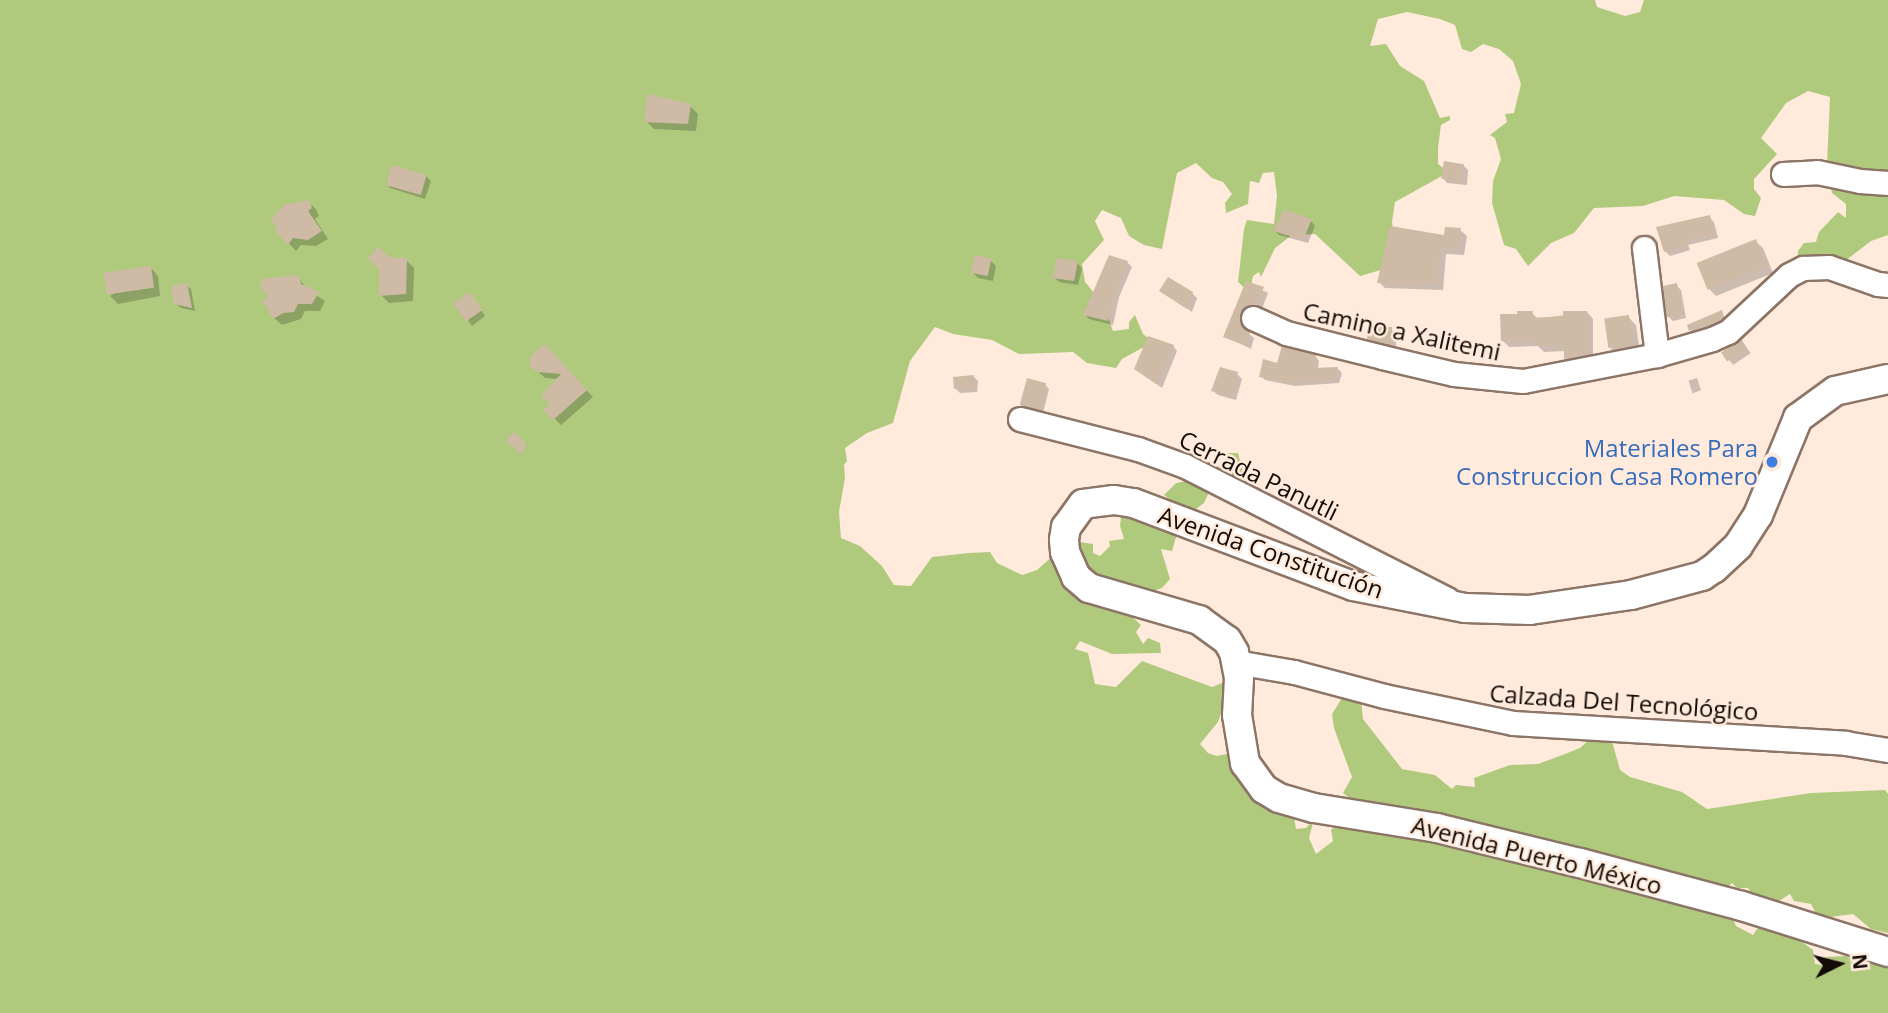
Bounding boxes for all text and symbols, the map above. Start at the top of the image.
street label: Camino a Xalitemi [1301,296,1503,366]
street label: Cerrada Panutli [1175,424,1343,526]
place label: Materiales Para Construccion Casa Romero [1456,434,1758,490]
marker: Materiales Para Construccion Casa Romero [1764,454,1780,470]
street label: Avenida Constitución [1155,500,1387,604]
street label: Calzada Del Tecnológico [1489,678,1759,726]
street label: Avenida Puerto México [1409,810,1665,900]
north arrow [1804,929,1874,999]
text: N [1846,953,1874,971]

